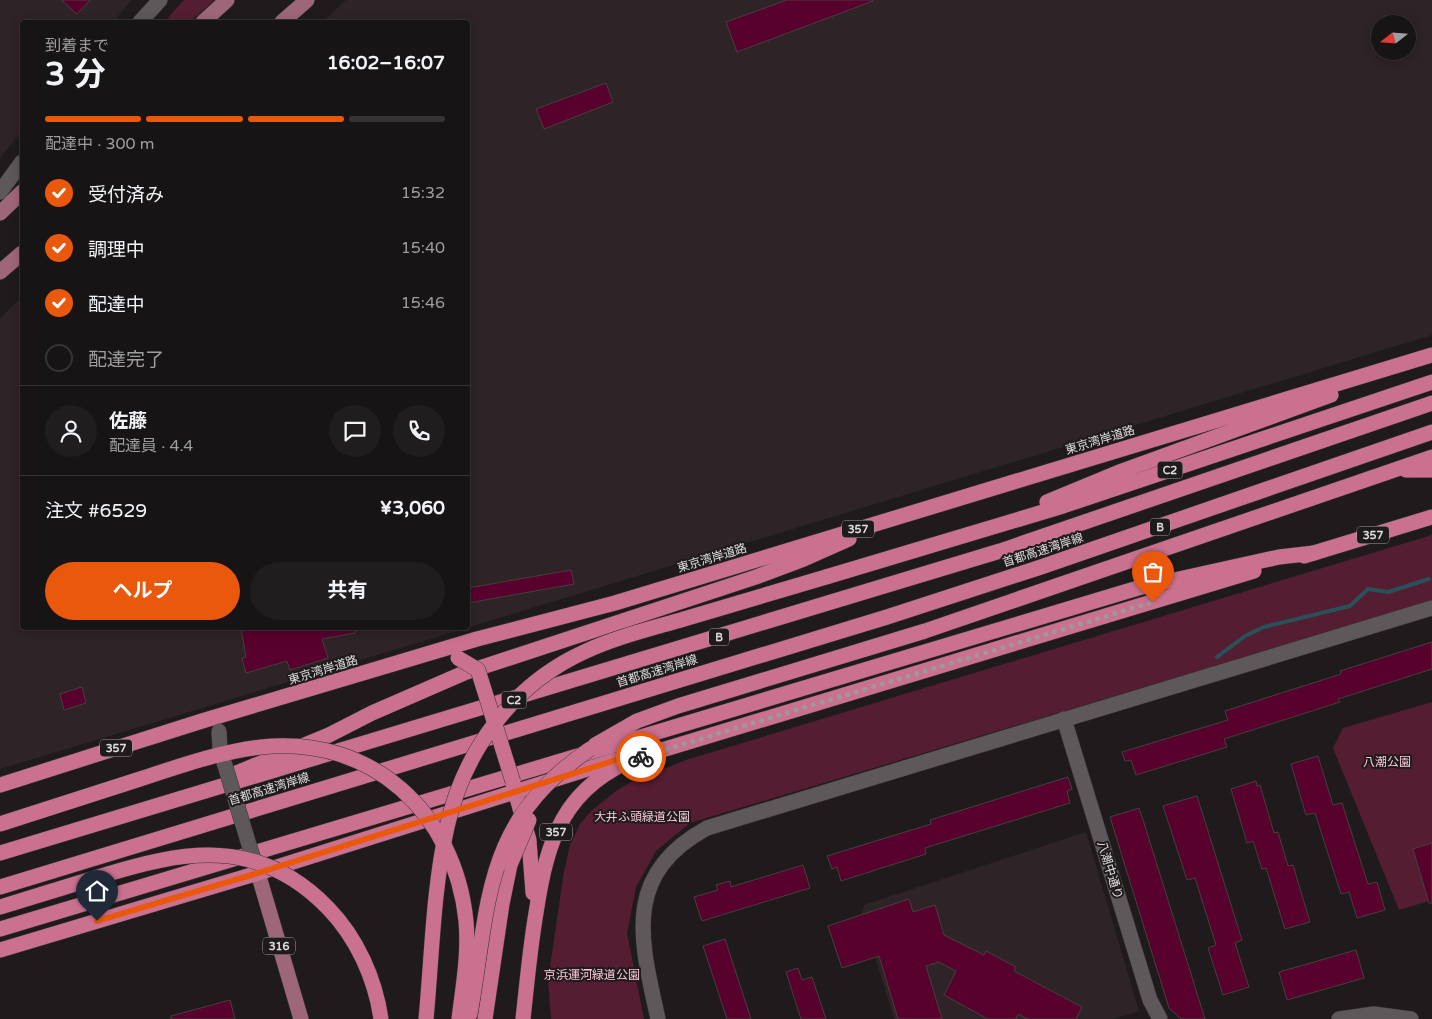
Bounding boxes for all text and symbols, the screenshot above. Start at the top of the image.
north arrow [1371,15,1416,60]
map controls [1371,15,1416,60]
text: 到着まで [45,36,109,56]
text: 16:02–16:07 [327,52,445,74]
text: 3 分 [45,56,105,94]
text: 配達中 · 300 m [45,134,154,154]
icon: check [45,179,73,207]
text: 15:32 [401,183,445,203]
text: 受付済み [88,184,164,206]
icon: check [45,234,73,262]
text: 15:40 [401,238,445,258]
text: 調理中 [88,239,145,261]
icon: check [45,289,73,317]
text: 15:46 [401,293,445,313]
text: 配達中 [88,294,145,316]
text: 配達完了 [88,349,164,371]
button: person [45,405,97,457]
button: chat [329,405,381,457]
button: phone [393,405,445,457]
text: 佐藤 [109,410,147,432]
street label: 東京湾岸道路 [1064,423,1136,457]
text: 配達員 · 4.4 [109,436,193,456]
road number: C2 [1158,462,1182,478]
text: ¥3,060 [380,497,445,519]
text: 注文 #6529 [45,500,147,522]
road number: B [1150,518,1170,536]
road number: 357 [842,520,874,538]
road number: 357 [1357,526,1389,544]
street label: 首都高速湾岸線 [1001,530,1085,570]
street label: 東京湾岸道路 [676,541,748,575]
pin [1132,551,1174,602]
icon: bag [1139,558,1167,586]
button: ヘルプ [45,562,240,620]
button: 共有 [250,562,445,620]
road number: B [709,628,729,646]
street label: 首都高速湾岸線 [615,652,699,690]
street label: 東京湾岸道路 [287,653,359,687]
road number: C2 [502,692,526,708]
courier [616,732,666,782]
road number: 357 [100,740,132,756]
icon: bike [627,743,655,771]
park label: 八潮公園 [1363,755,1411,769]
street label: 首都高速湾岸線 [227,770,311,808]
park label: 大井ふ頭緑道公園 [594,810,690,824]
road number: 357 [540,824,572,840]
street label: 八潮中通り [1095,839,1125,901]
pin [76,870,118,921]
icon: home [83,877,111,905]
road number: 316 [263,938,295,954]
park label: 京浜運河緑道公園 [544,968,640,982]

